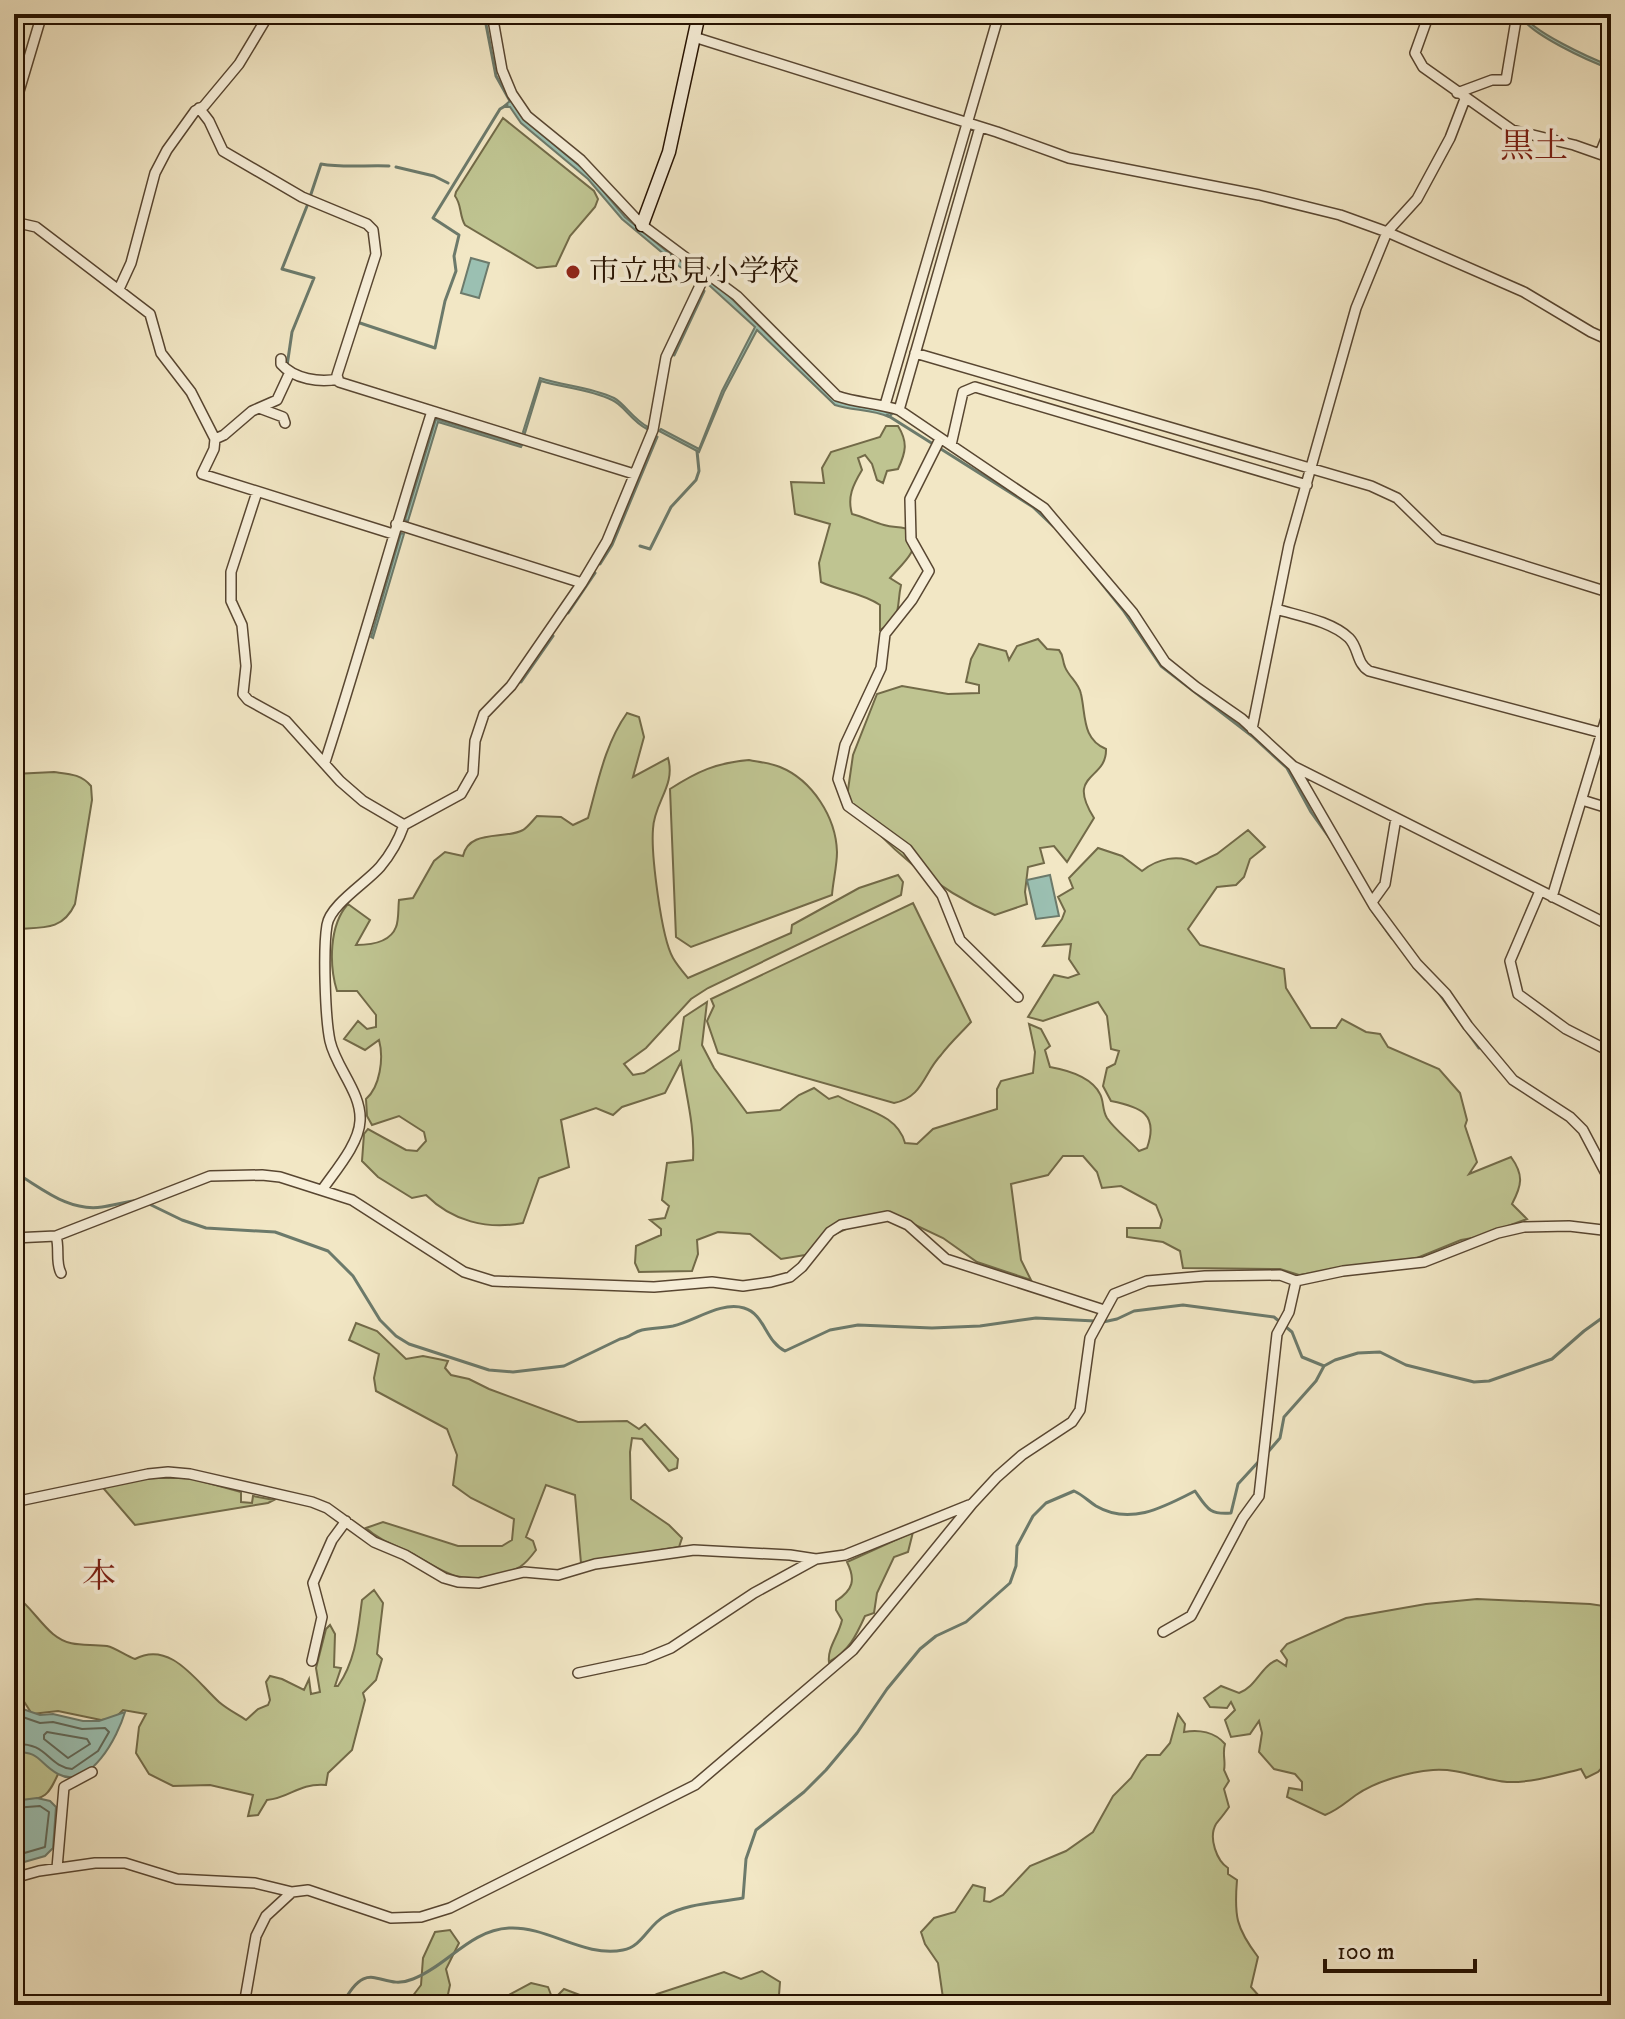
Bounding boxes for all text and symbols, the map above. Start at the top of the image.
district label: 黒土 [1500,126,1568,168]
place label: 市立忠見小学校 [589,254,799,291]
marker: 市立忠見小学校 [564,263,582,281]
district label: 本 [82,1556,116,1598]
scale bar [1325,1923,1475,1973]
text: 100 m [1337,1937,1395,1967]

